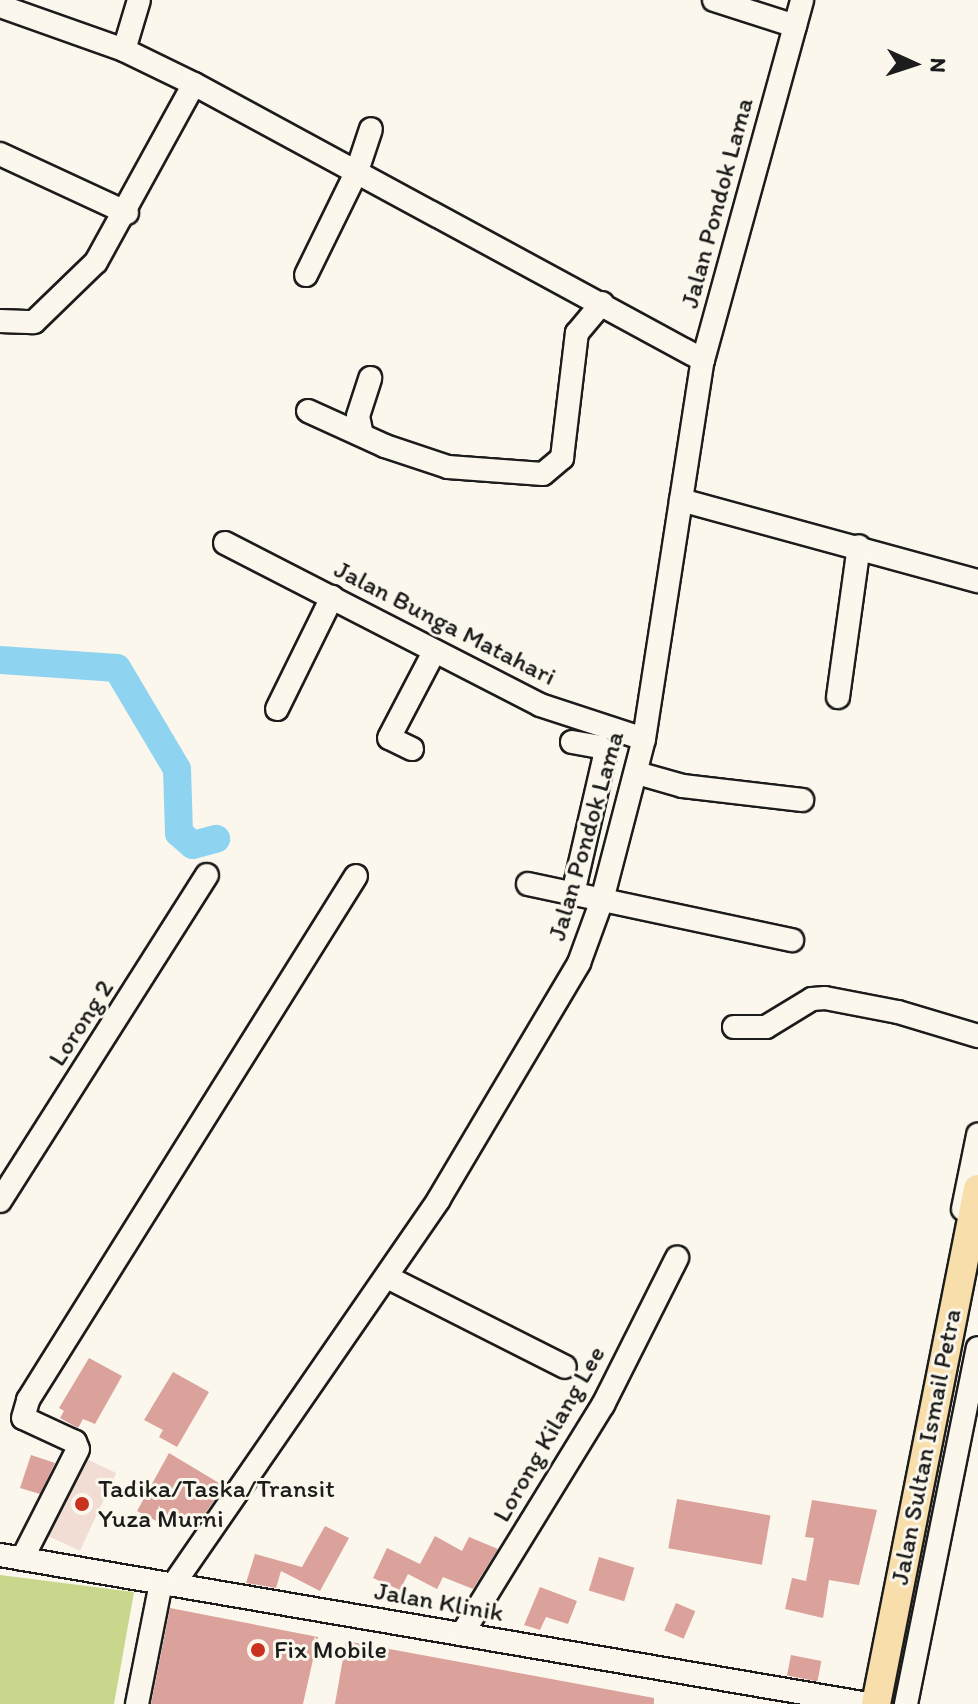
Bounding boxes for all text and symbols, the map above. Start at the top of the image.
north arrow [874,24,954,104]
text: N [925,57,952,73]
street label: Jalan Pondok Lama [674,95,760,311]
street label: Jalan Bunga Matahari [329,554,561,692]
street label: Jalan Pondok Lama [541,728,631,944]
street label: Lorong 2 [42,974,120,1072]
street label: Jalan Sultan Ismail Petra [884,1307,968,1587]
street label: Lorong Kilang Lee [486,1341,612,1527]
place label: Tadika/Taska/Transit Yuza Murni [98,1473,335,1534]
marker: Tadika/Taska/Transit Yuza Murni [73,1495,91,1513]
street label: Jalan Klinik [372,1575,506,1629]
place label: Fix Mobile [274,1634,387,1666]
marker: Fix Mobile [249,1641,267,1659]

